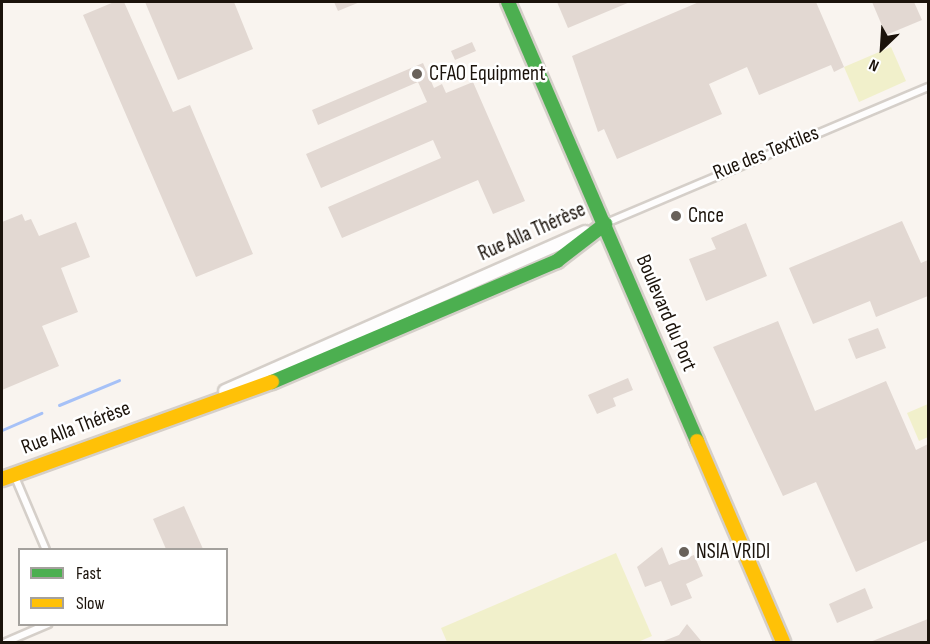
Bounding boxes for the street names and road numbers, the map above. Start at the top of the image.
street label: Rue des Textiles [709,120,823,186]
street label: Rue Alla Thérèse [475,197,589,267]
street label: Boulevard du Port [630,251,702,375]
street label: Rue Alla Thérèse [18,396,134,460]

